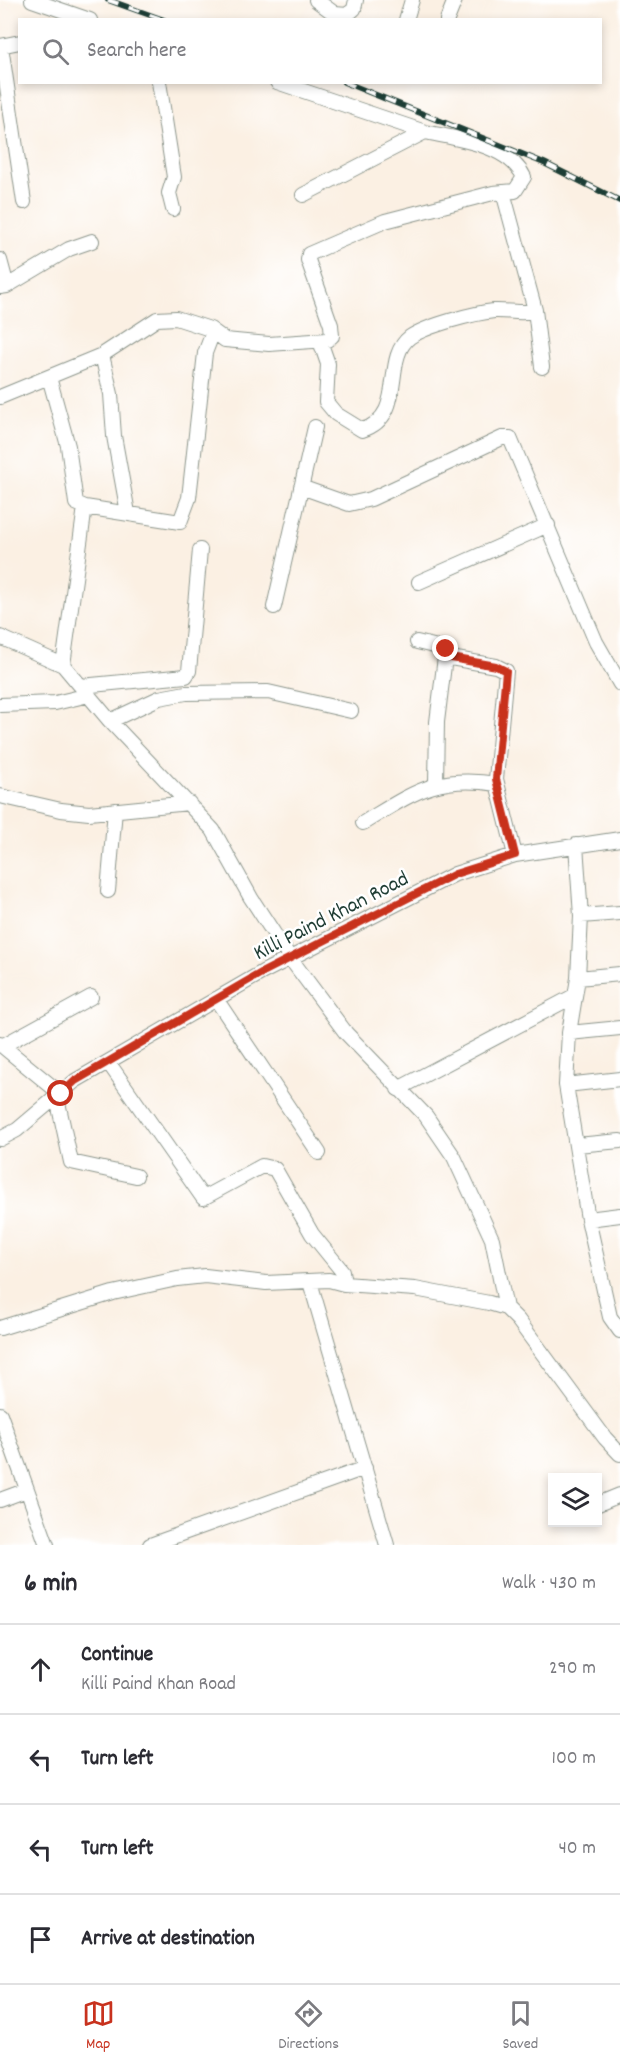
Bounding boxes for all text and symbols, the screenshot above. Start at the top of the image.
search box [18,18,602,84]
icon: search [39,35,72,68]
text: Search here [87,36,186,67]
route end [432,635,458,661]
street label: Killi Paind Khan Road [249,865,415,970]
route start [47,1080,73,1106]
map controls [548,1473,602,1527]
button: layers [548,1473,602,1527]
text: 6 min [24,1566,77,1603]
text: Walk · 430 m [502,1570,596,1598]
text: Continue [81,1640,153,1671]
icon: ahead [24,1653,57,1686]
text: 290 m [549,1655,596,1683]
text: Killi Paind Khan Road [81,1671,236,1699]
icon: left [24,1743,57,1776]
text: Turn left [81,1744,153,1775]
text: 100 m [552,1745,596,1773]
icon: left [24,1833,57,1866]
text: Turn left [81,1834,153,1865]
text: 40 m [558,1835,596,1863]
icon: arrive [24,1923,57,1956]
text: Arrive at destination [81,1924,255,1955]
tab: Map [82,1997,115,2056]
tab: Directions [278,1997,339,2056]
tab: Saved [502,1997,538,2056]

